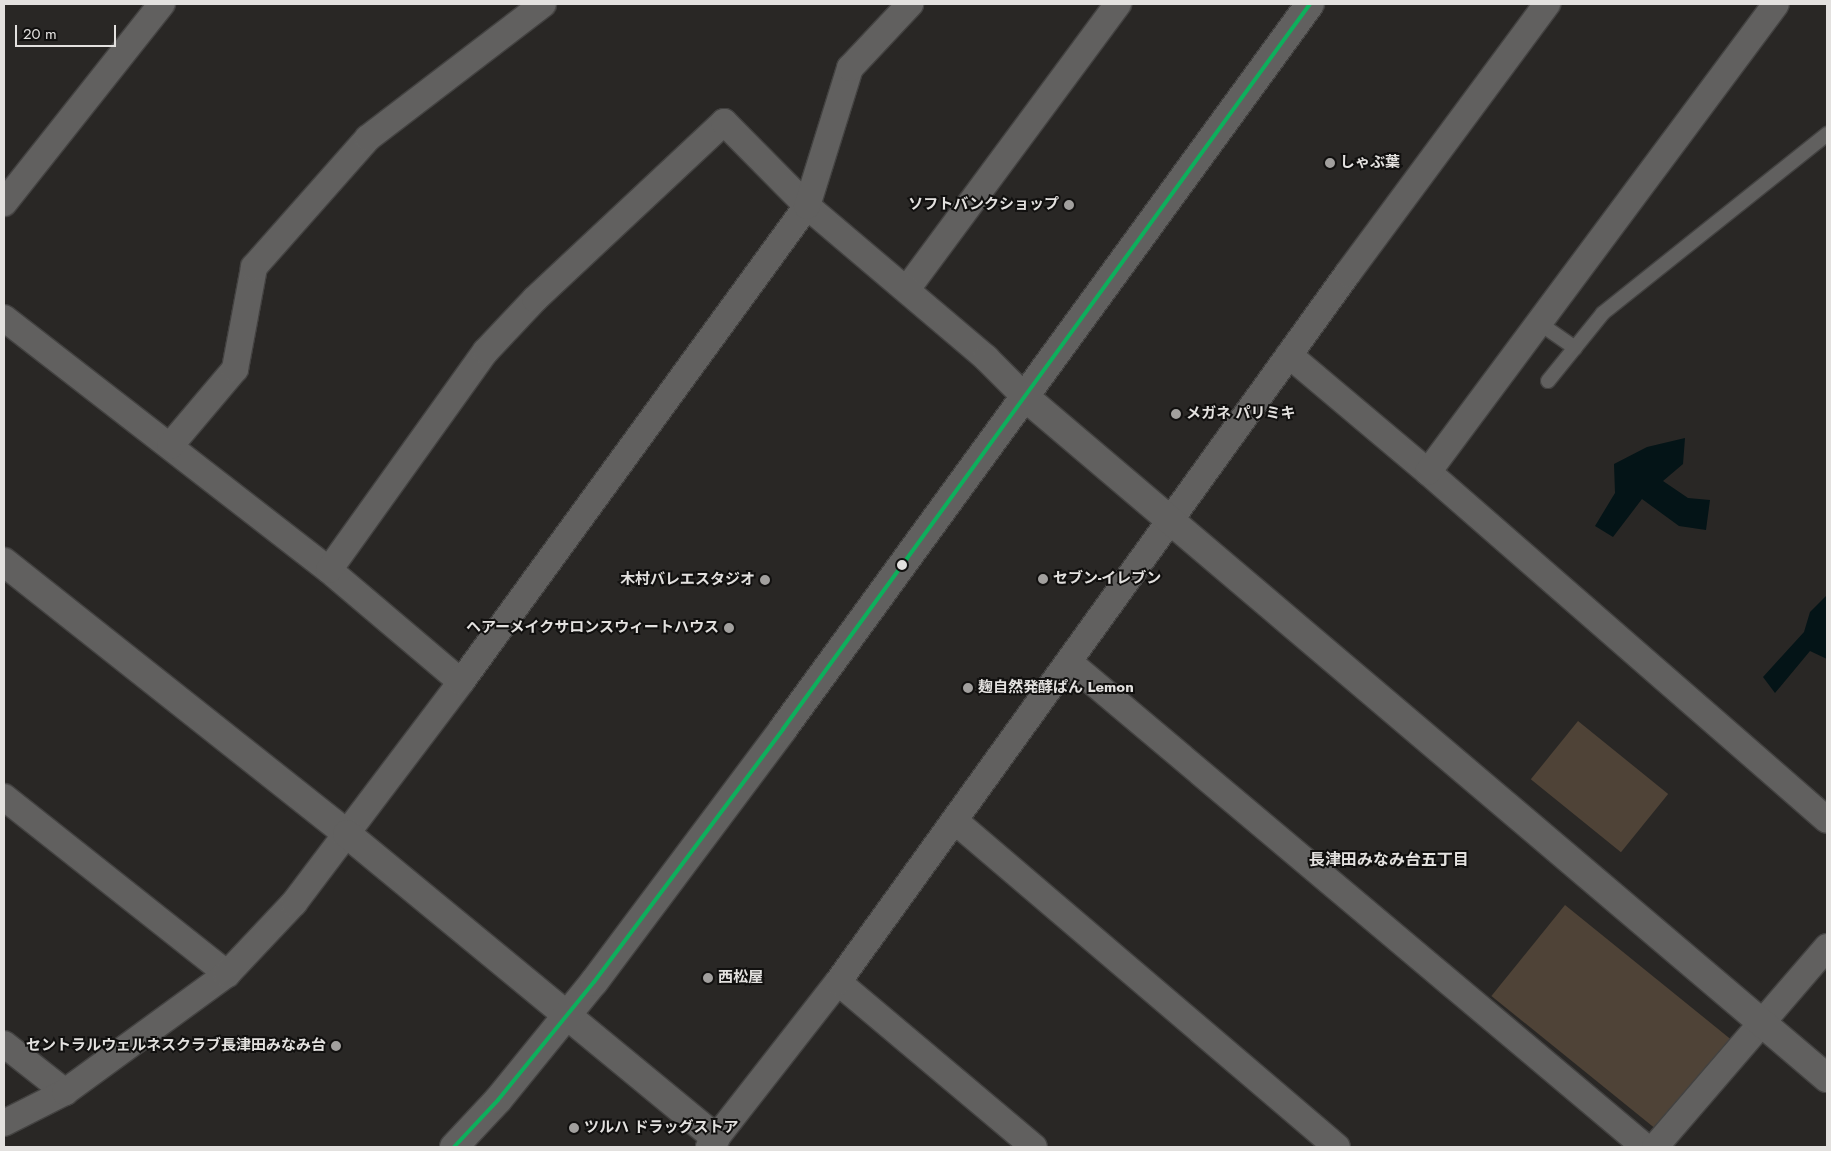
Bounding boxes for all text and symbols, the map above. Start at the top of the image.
scale bar [18,15,119,47]
text: 20 m [23,23,57,45]
place label: しゃぶ葉 [1340,154,1400,172]
marker: しゃぶ葉 [1324,157,1336,169]
place label: ソフトバンクショップ [909,196,1059,214]
marker: ソフトバンクショップ [1063,199,1075,211]
place label: メガネ パリミキ [1186,405,1295,423]
marker: メガネ パリミキ [1170,408,1182,420]
unlabelled marker [897,560,907,570]
place label: セブン-イレブン [1053,570,1161,588]
place label: 木村バレエスタジオ [620,571,755,589]
marker: セブン-イレブン [1037,573,1049,585]
marker: 木村バレエスタジオ [759,574,771,586]
place label: ヘアーメイクサロンスウィートハウス [465,619,719,637]
marker: ヘアーメイクサロンスウィートハウス [723,622,735,634]
place label: 麹自然発酵ぱん Lemon [978,679,1134,697]
marker: 麹自然発酵ぱん Lemon [962,682,974,694]
district label: 長津田みなみ台五丁目 [1309,850,1469,870]
place label: 西松屋 [718,969,763,987]
marker: 西松屋 [702,972,714,984]
place label: セントラルウェルネスクラブ長津田みなみ台 [26,1037,326,1055]
marker: セントラルウェルネスクラブ長津田みなみ台 [330,1040,342,1052]
place label: ツルハ ドラッグストア [584,1119,738,1137]
marker: ツルハ ドラッグストア [568,1122,580,1134]

